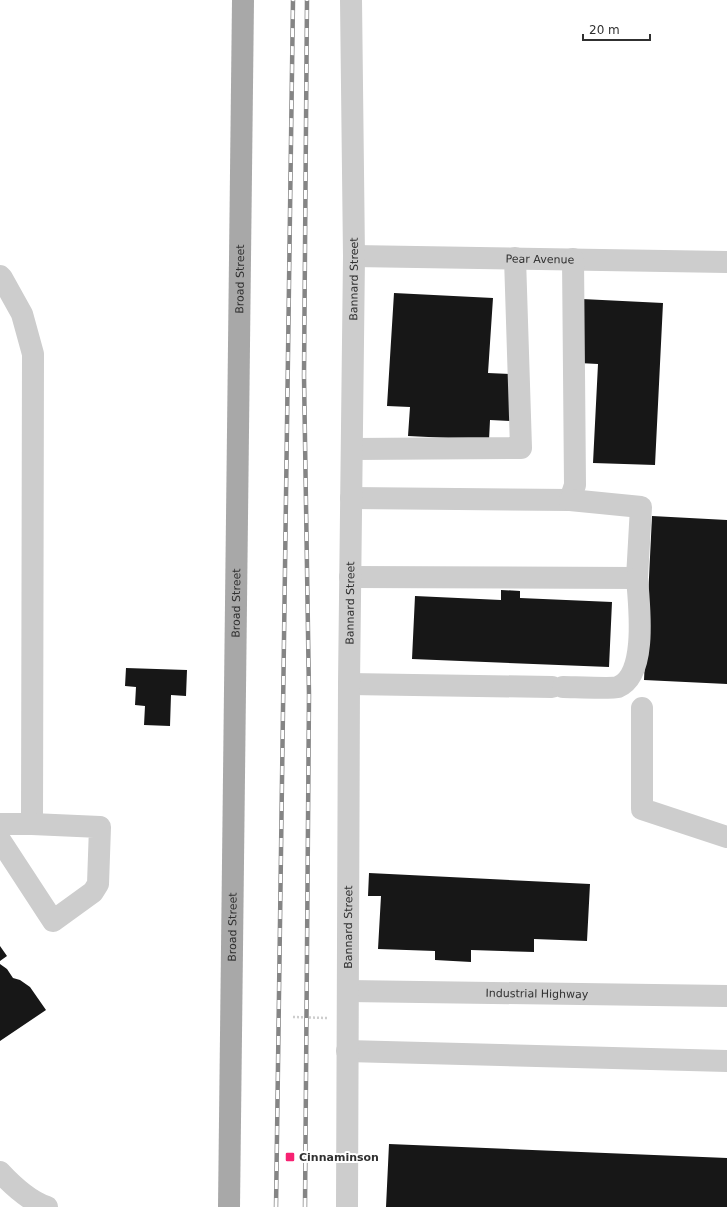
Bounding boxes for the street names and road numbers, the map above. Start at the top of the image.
street label: Bannard Street [347,237,361,321]
street label: Broad Street [233,244,247,314]
street label: Pear Avenue [506,252,575,266]
street label: Bannard Street [343,561,357,645]
street label: Broad Street [229,568,243,638]
street label: Bannard Street [341,885,355,969]
street label: Broad Street [225,892,239,962]
street label: Industrial Highway [486,986,589,1001]

